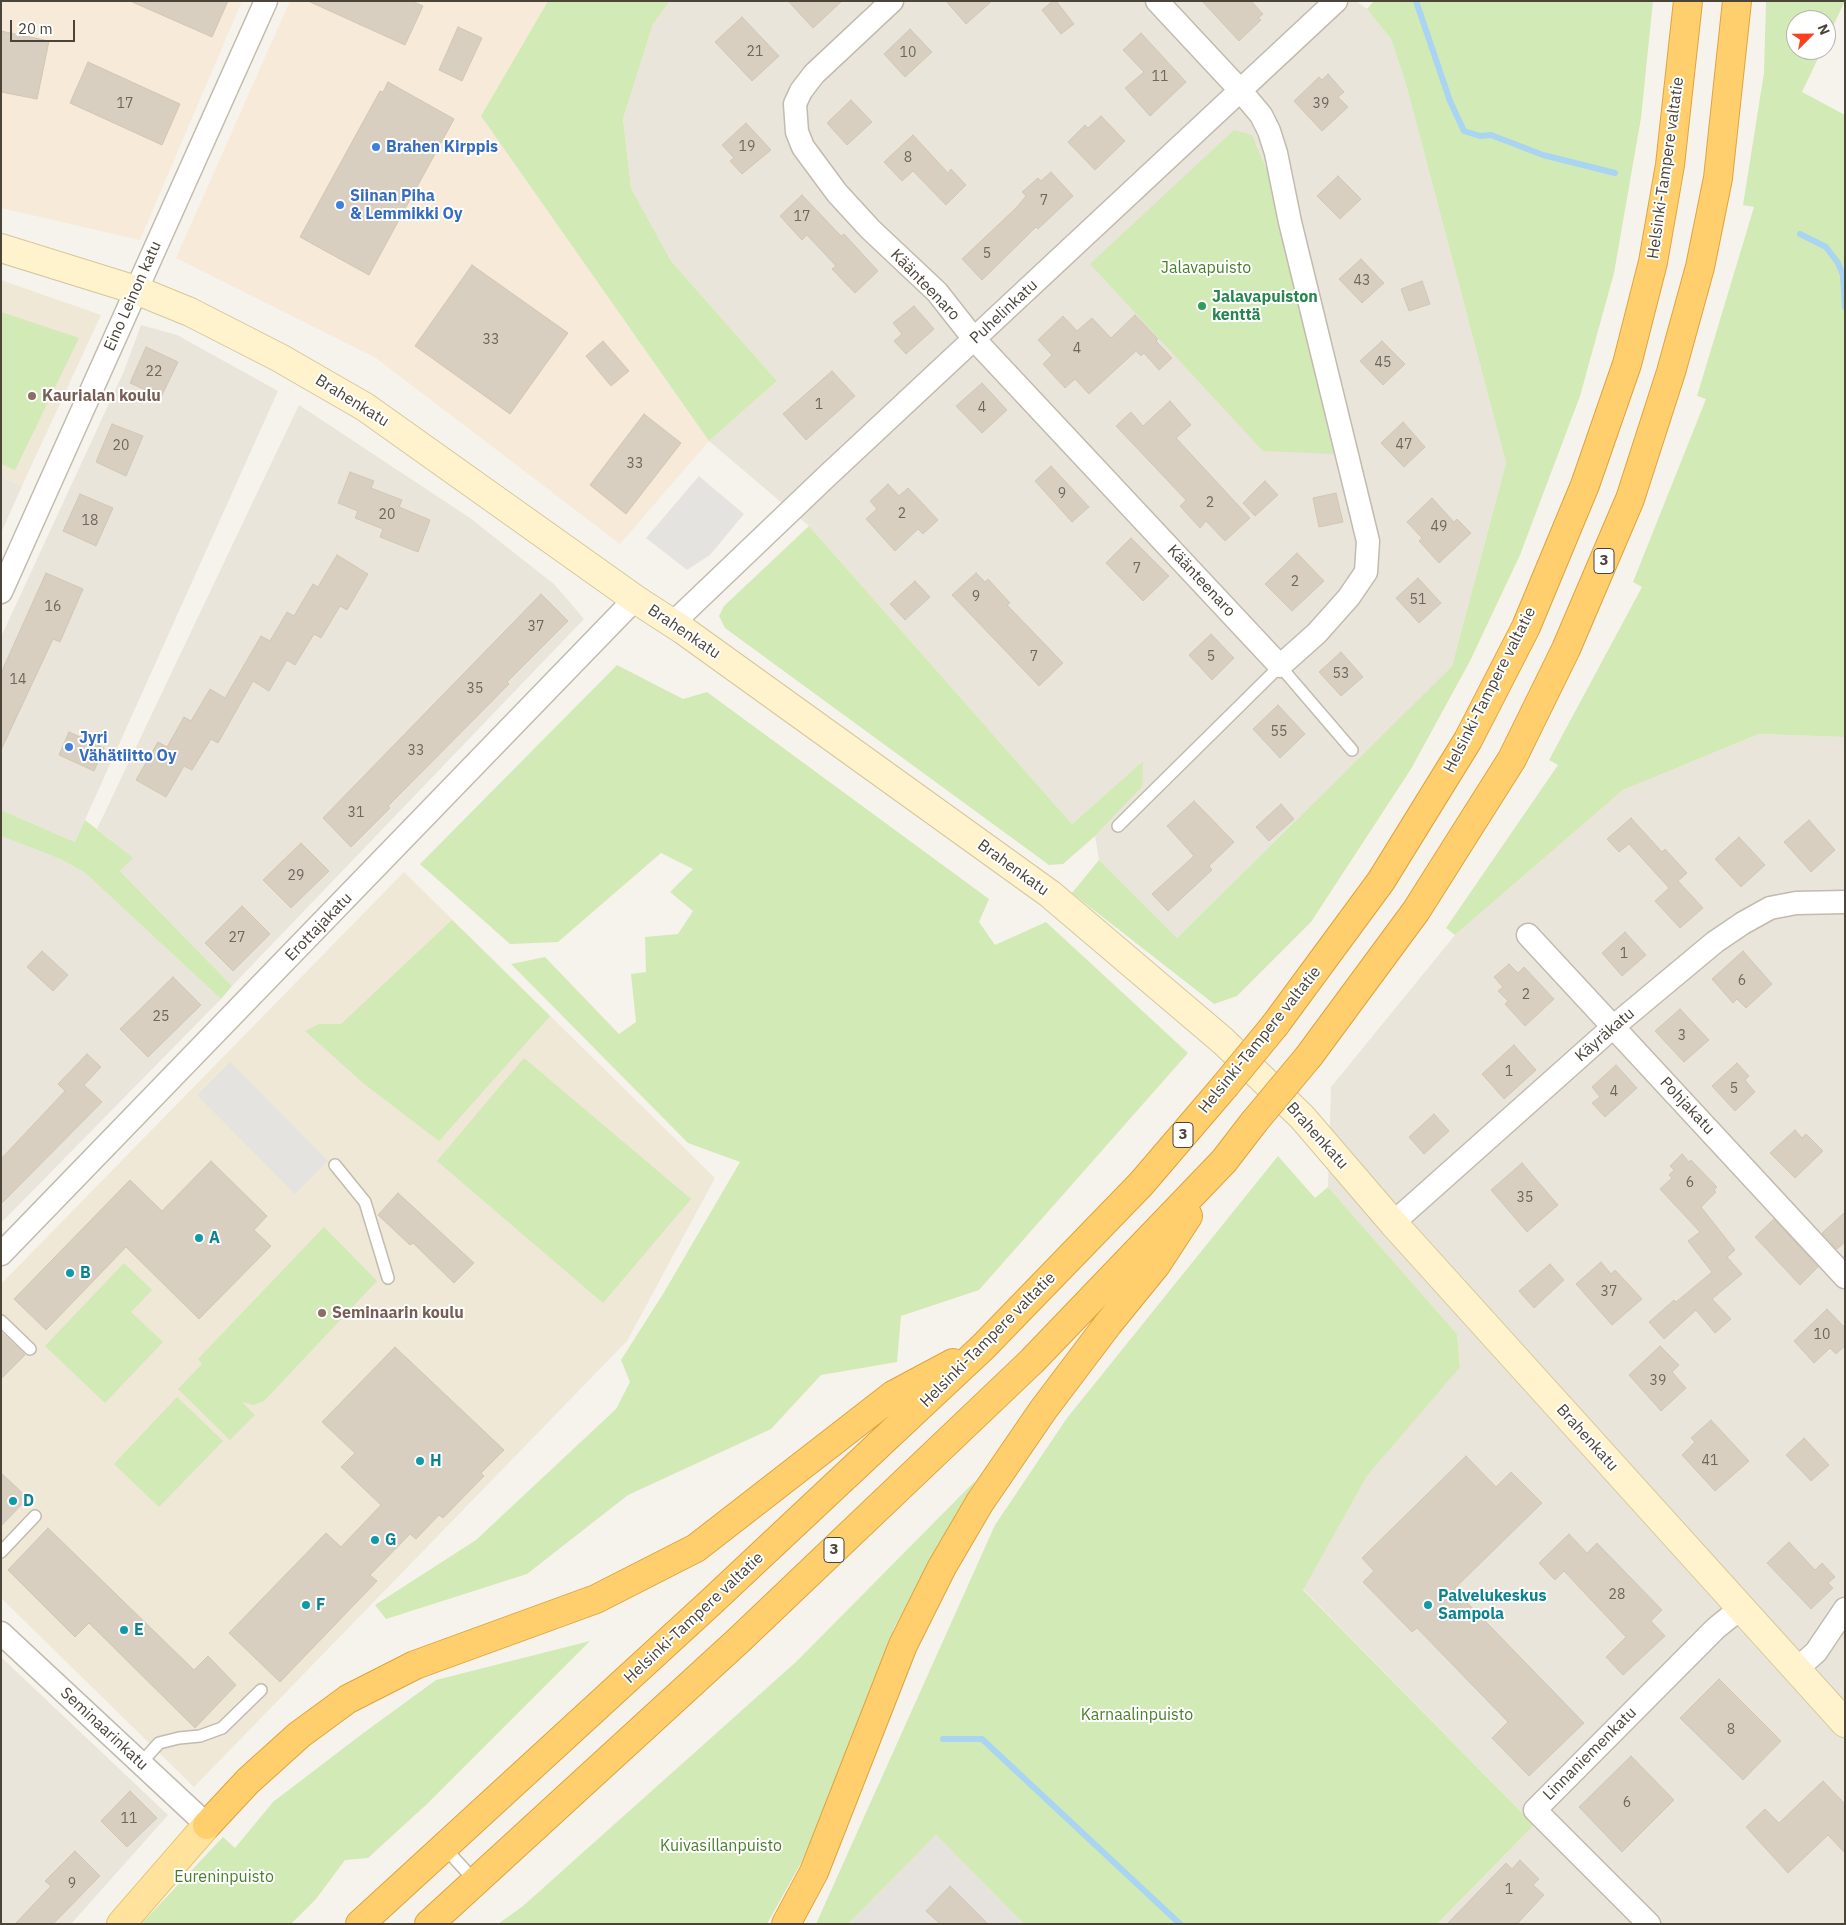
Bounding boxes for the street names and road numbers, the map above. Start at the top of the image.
street label: Helsinki-Tampere valtatie [1644,76,1688,260]
street label: Eino Leinon katu [100,238,166,354]
street label: Käänteenaro [886,245,964,325]
street label: Puhelinkatu [966,276,1042,348]
street label: Brahenkatu [312,371,392,431]
street label: Käänteenaro [1163,541,1239,621]
road number: 3 [1594,548,1614,574]
street label: Brahenkatu [644,601,724,663]
street label: Helsinki-Tampere valtatie [1440,604,1540,776]
street label: Brahenkatu [974,836,1052,900]
street label: Erottajakatu [282,889,356,965]
street label: Helsinki-Tampere valtatie [1195,963,1325,1117]
street label: Käyräkatu [1571,1004,1639,1066]
street label: Pohjakatu [1656,1073,1718,1139]
street label: Brahenkatu [1282,1099,1352,1173]
road number: 3 [1173,1122,1193,1148]
street label: Helsinki-Tampere valtatie [916,1268,1060,1412]
street label: Brahenkatu [1552,1401,1622,1475]
road number: 3 [824,1538,844,1562]
street label: Helsinki-Tampere valtatie [620,1548,768,1688]
street label: Seminaarinkatu [56,1684,152,1774]
street label: Linnaniemenkatu [1539,1703,1641,1805]

